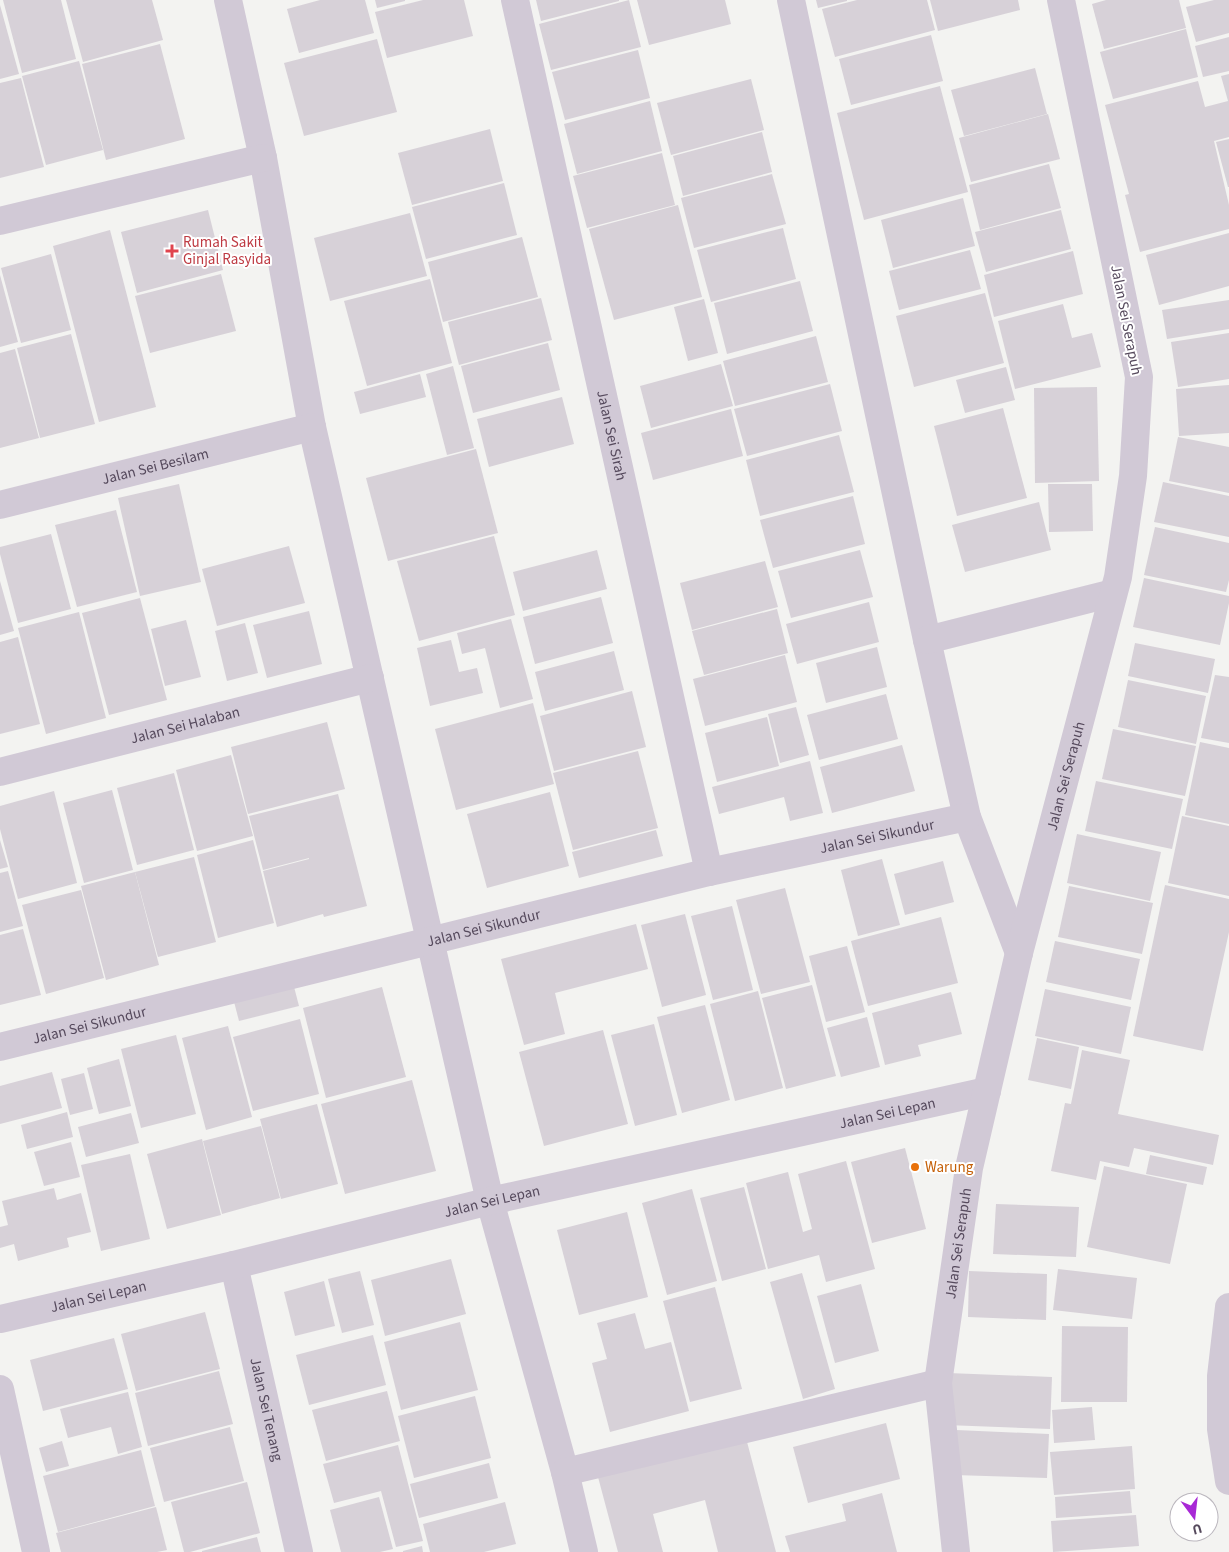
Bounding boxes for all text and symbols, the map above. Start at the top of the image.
place label: Rumah Sakit Ginjal Rasyida [183,232,271,270]
marker: Rumah Sakit Ginjal Rasyida [165,244,179,258]
street label: Jalan Sei Serapuh [1105,263,1147,377]
street label: Jalan Sei Sirah [592,388,632,482]
street label: Jalan Sei Besilam [99,443,211,490]
street label: Jalan Sei Halaban [128,701,242,749]
street label: Jalan Sei Serapuh [1041,719,1090,833]
street label: Jalan Sei Sikundur [818,814,937,859]
street label: Jalan Sei Sikundur [424,903,543,952]
street label: Jalan Sei Sikundur [30,1001,149,1049]
street label: Jalan Sei Lepan [837,1092,937,1134]
place label: Warung [925,1157,974,1178]
marker: Warung [909,1161,921,1173]
street label: Jalan Sei Lepan [442,1180,542,1223]
street label: Jalan Sei Serapuh [940,1186,977,1300]
street label: Jalan Sei Lepan [48,1275,149,1318]
street label: Jalan Sei Tenang [245,1356,289,1464]
north arrow [1169,1492,1219,1542]
text: U [1190,1518,1204,1539]

